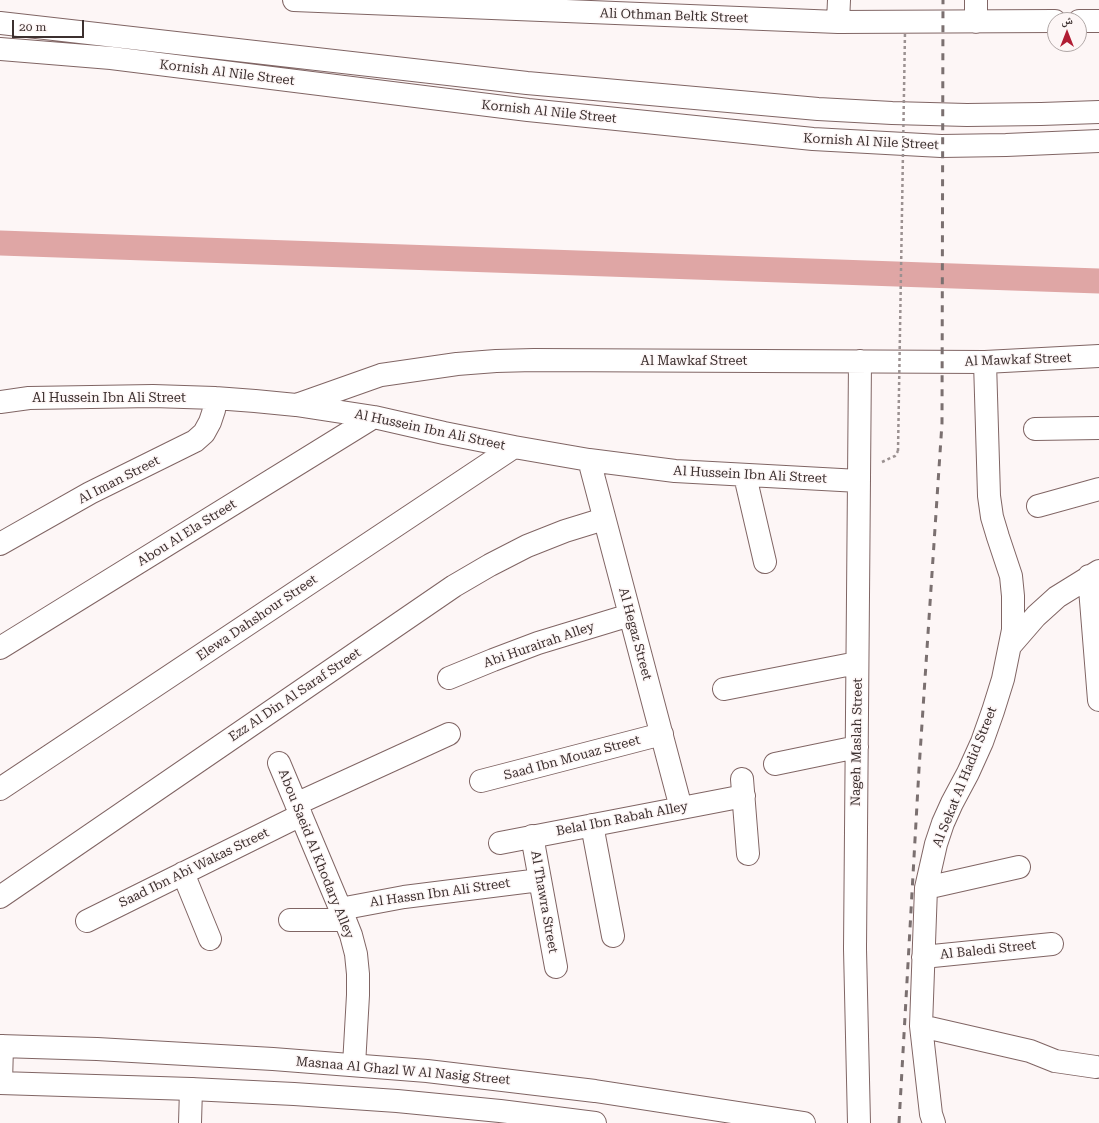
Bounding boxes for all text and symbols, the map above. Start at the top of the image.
street label: Ali Othman Beltk Street [600,6,748,26]
scale bar [14,12,86,38]
north arrow [1047,12,1087,52]
text: ش [1061,14,1073,27]
text: 20 m [19,20,46,34]
street label: Kornish Al Nile Street [159,57,295,89]
street label: Kornish Al Nile Street [481,97,617,127]
street label: Kornish Al Nile Street [803,131,939,153]
street label: Al Mawkaf Street [964,350,1072,370]
street label: Al Mawkaf Street [641,353,747,369]
street label: Al Hussein Ibn Ali Street [32,390,186,406]
street label: Al Hussein Ibn Ali Street [353,406,507,454]
street label: Al Iman Street [76,453,162,507]
street label: Al Hussein Ibn Ali Street [673,463,827,487]
street label: Abou Al Ela Street [135,496,239,570]
street label: Elewa Dahshour Street [194,572,320,664]
street label: Al Hegaz Street [615,586,655,682]
street label: Abi Hurairah Alley [481,619,597,671]
street label: Ezz Al Din Al Saraf Street [226,645,364,745]
street label: Nageh Maslah Street [848,678,866,806]
street label: Al Sekat Al Hadid Street [930,704,1000,850]
street label: Saad Ibn Mouaz Street [502,732,642,784]
street label: Abou Saeid Al Khodary Alley [275,767,357,941]
street label: Belal Ibn Rabah Alley [555,799,689,839]
street label: Saad Ibn Abi Wakas Street [116,825,272,911]
street label: Al Thawra Street [527,849,561,955]
street label: Al Hassn Ibn Ali Street [369,875,511,911]
street label: Al Baledi Street [939,937,1037,963]
street label: Masnaa Al Ghazl W Al Nasig Street [295,1054,511,1088]

